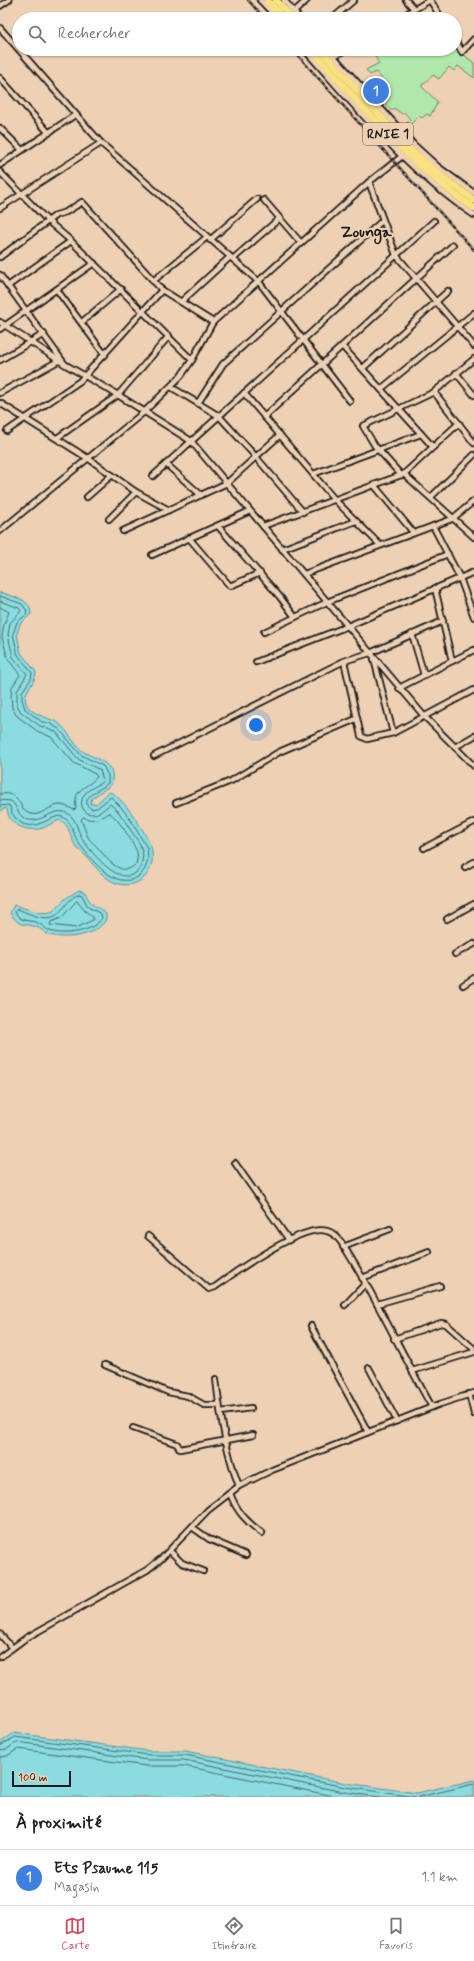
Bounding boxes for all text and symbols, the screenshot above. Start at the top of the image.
search box [12,12,462,56]
icon: search [26,23,48,45]
text: Rechercher [58,24,131,44]
pin: 1 [363,76,389,106]
road number: RNIE 1 [363,123,413,145]
district label: Zounga [340,222,392,245]
your location [246,715,266,735]
scale bar [12,1769,71,1788]
text: 100 m [18,1771,48,1785]
text: À proximité [16,1812,101,1834]
text: Ets Psaume 115 [54,1859,158,1879]
text: 1 [26,1869,32,1886]
text: 1.1 km [421,1869,458,1886]
text: Magasin [54,1879,99,1896]
tab: Carte [61,1915,89,1953]
tab: Itinéraire [212,1915,257,1953]
tab: Favoris [379,1915,413,1953]

